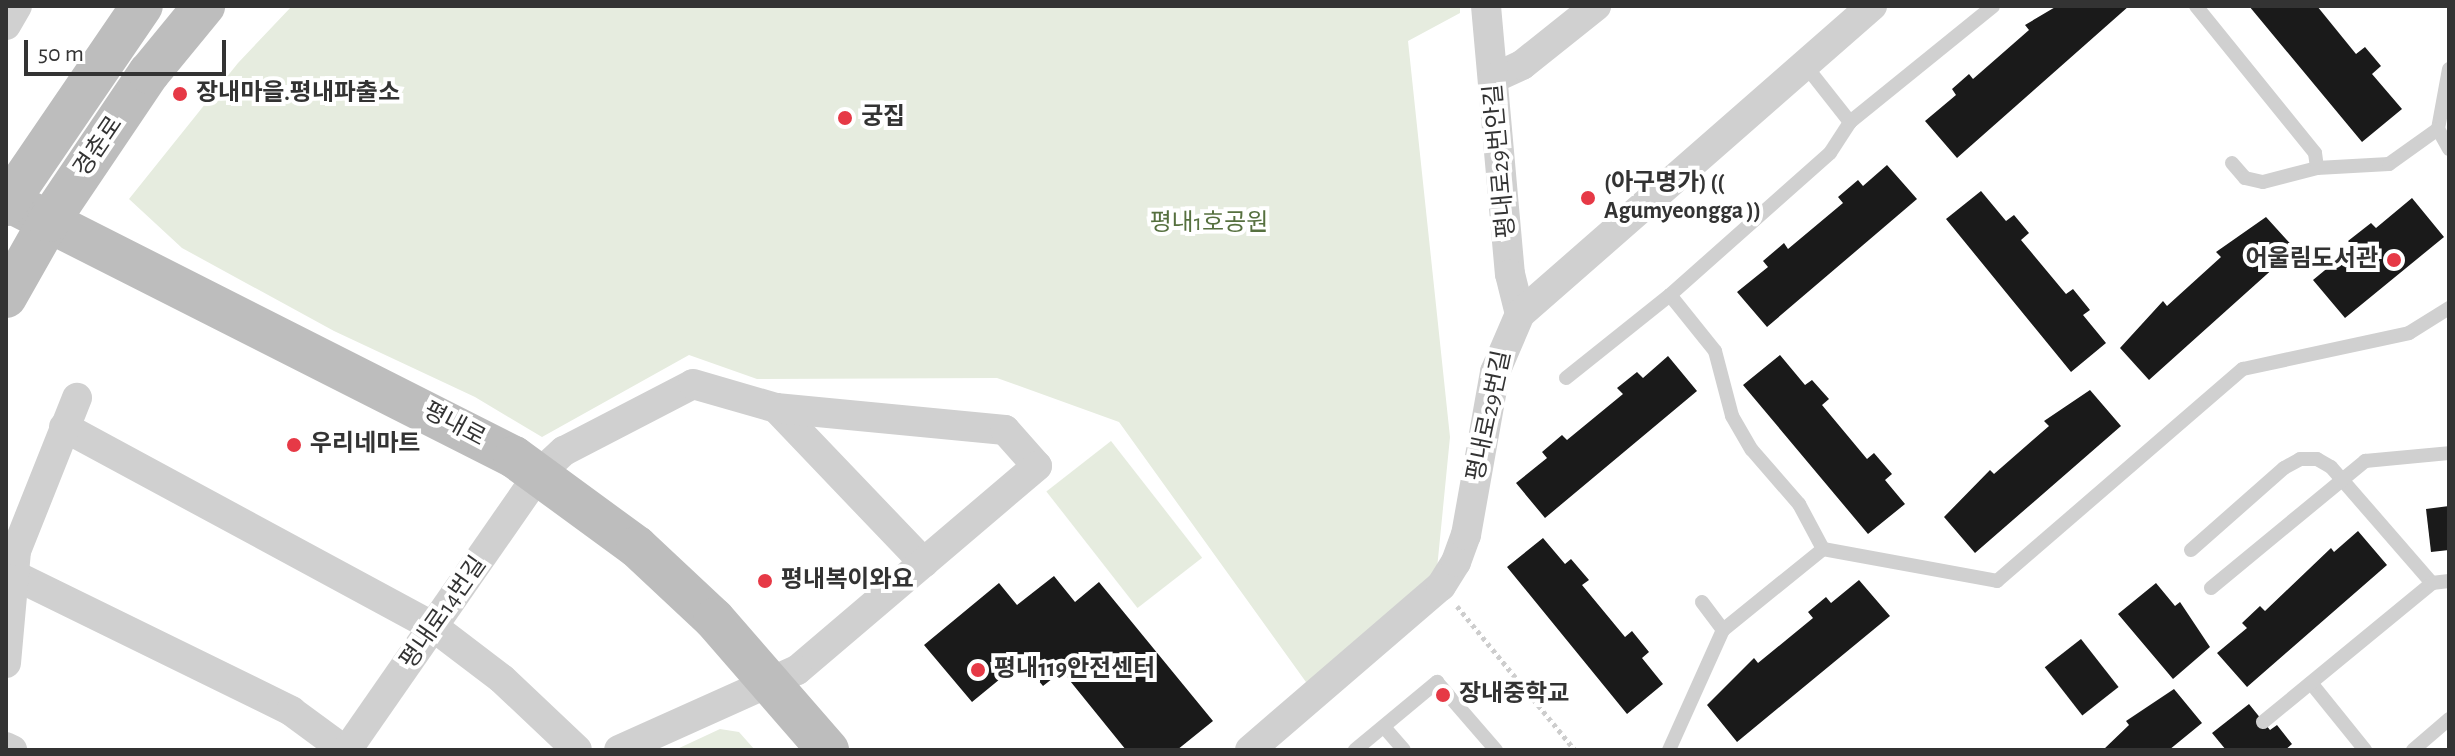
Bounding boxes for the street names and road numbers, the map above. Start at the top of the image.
street label: 평내로29번안길 [1480,83,1522,239]
street label: 경춘로 [69,111,129,183]
street label: 평내로29번길 [1462,348,1518,484]
street label: 평내로 [418,397,490,453]
street label: 평내로14번길 [395,551,493,675]

